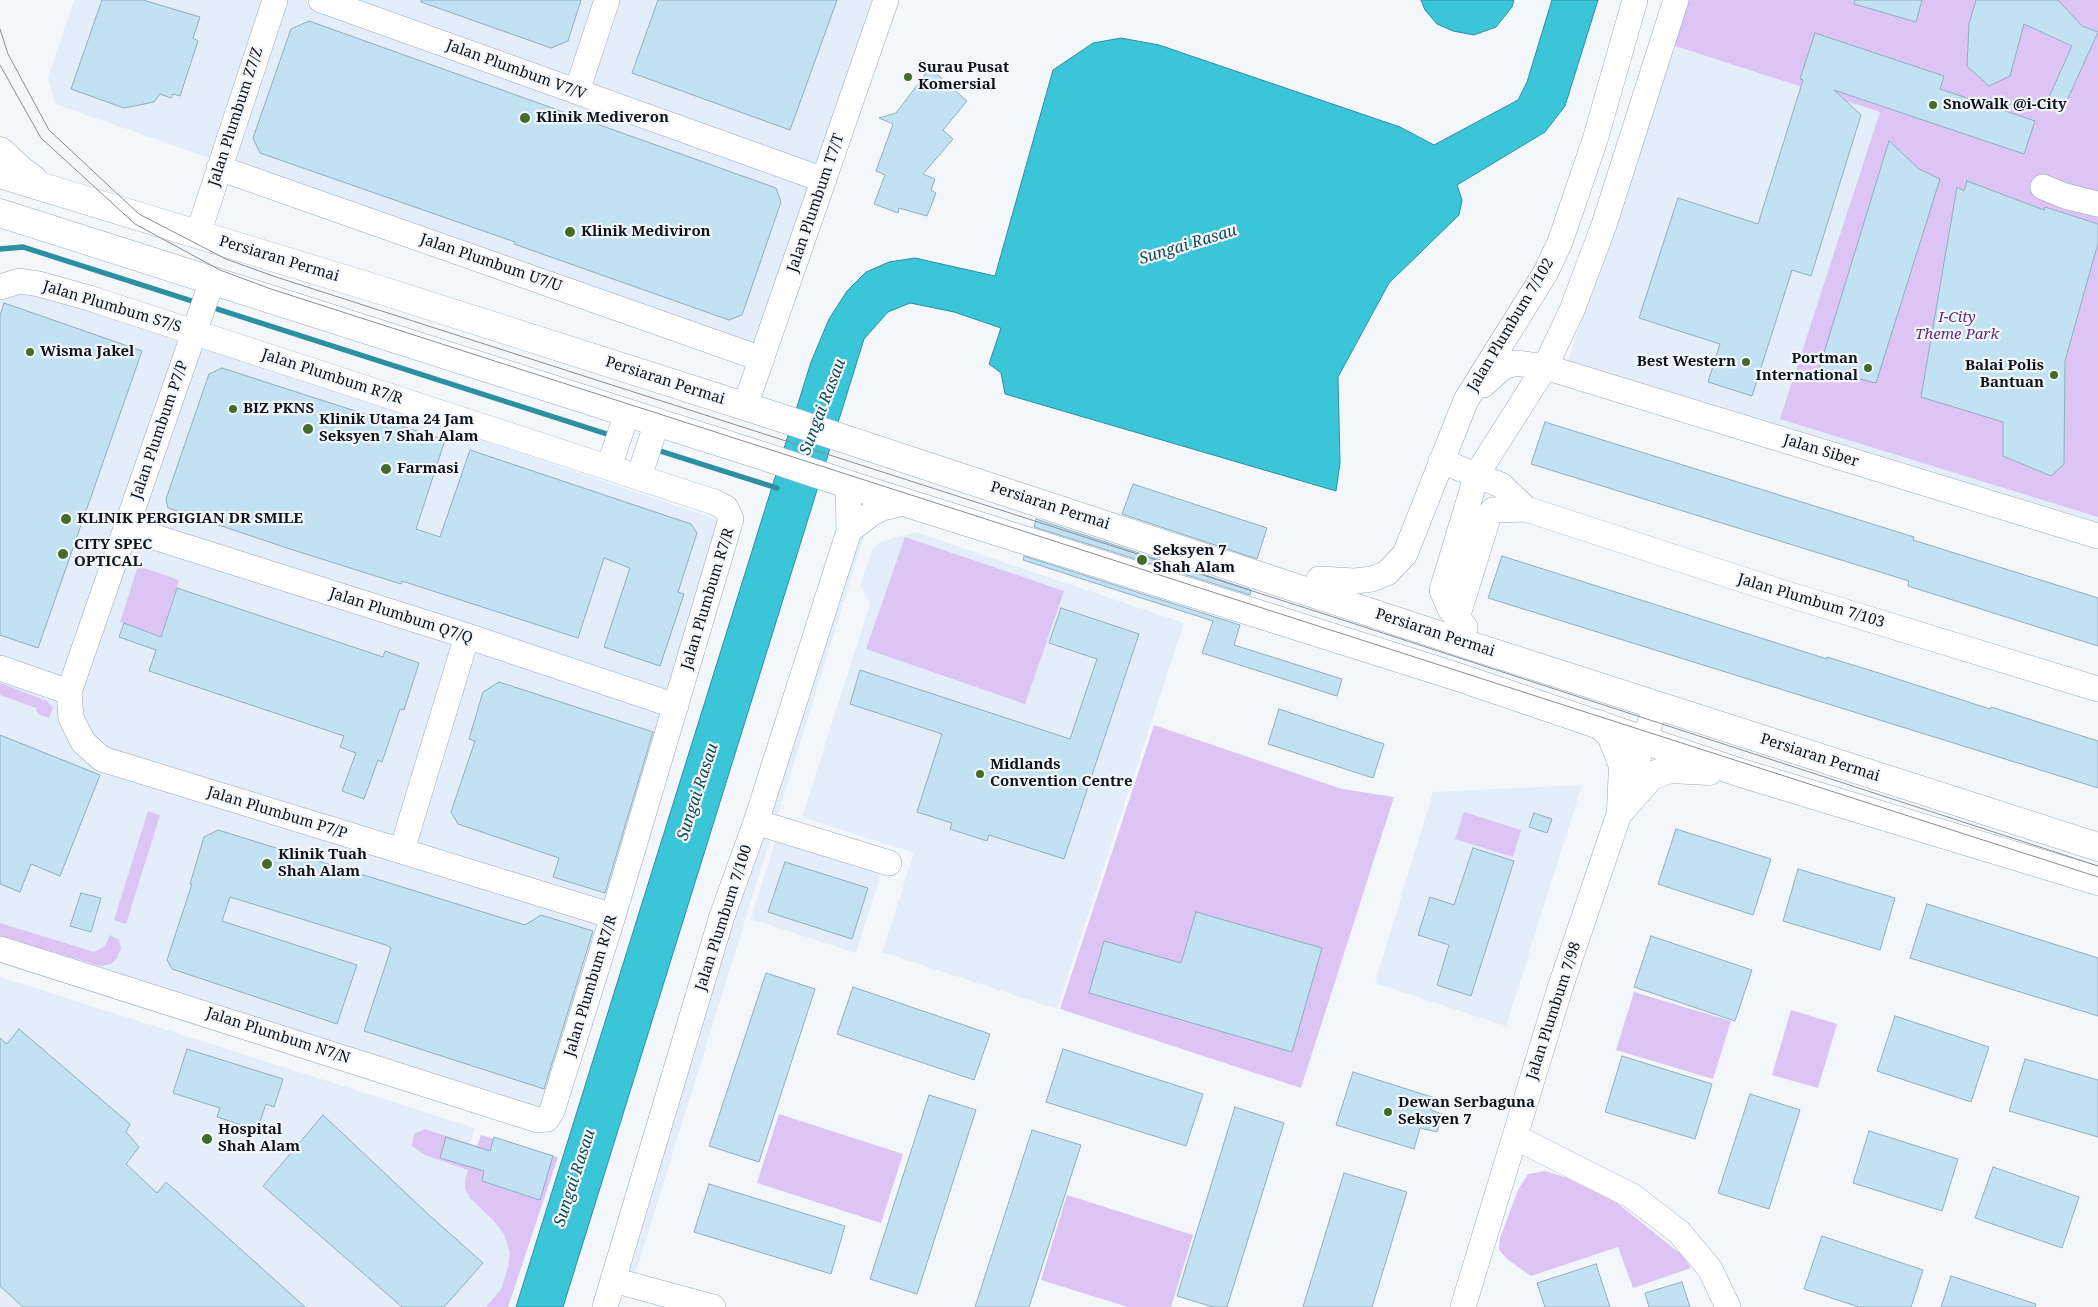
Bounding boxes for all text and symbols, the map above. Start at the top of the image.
street label: Jalan Plumbum V7/V [444,36,588,104]
street label: Jalan Plumbum Z7/Z [205,45,267,189]
place label: Surau Pusat Komersial [918,59,1009,94]
marker: Surau Pusat Komersial [902,71,914,83]
place label: SnoWalk @i-City [1943,96,2067,114]
marker: SnoWalk @i-City [1927,99,1939,111]
place label: Klinik Mediveron [536,109,669,127]
marker: Klinik Mediveron [518,111,532,125]
street label: Jalan Plumbum T7/T [784,131,848,275]
water label: Sungai Rasau [1137,221,1239,269]
place label: Klinik Mediviron [581,223,711,241]
marker: Klinik Mediviron [563,225,577,239]
street label: Jalan Plumbum U7/U [418,230,564,296]
street label: Persiaran Permai [217,232,341,286]
street label: Jalan Plumbum 7/102 [1464,255,1558,395]
street label: Jalan Plumbum S7/S [41,277,183,337]
park label: I-City Theme Park [1915,309,1999,344]
place label: Wisma Jakel [40,343,134,361]
marker: Wisma Jakel [24,346,36,358]
street label: Jalan Plumbum R7/R [259,346,405,408]
place label: Portman International [1756,350,1858,385]
street label: Persiaran Permai [603,353,727,409]
place label: Best Western [1637,353,1736,371]
water label: Sungai Rasau [796,356,850,458]
marker: Best Western [1740,356,1752,368]
place label: Balai Polis Bantuan [1965,357,2044,392]
street label: Jalan Plumbum P7/P [128,358,192,502]
marker: Portman International [1862,362,1874,374]
marker: Balai Polis Bantuan [2048,369,2060,381]
place label: BIZ PKNS [243,400,314,418]
marker: BIZ PKNS [227,403,239,415]
place label: Klinik Utama 24 Jam Seksyen 7 Shah Alam [319,411,479,446]
marker: Klinik Utama 24 Jam Seksyen 7 Shah Alam [301,422,315,436]
street label: Jalan Siber [1781,431,1861,471]
place label: Farmasi [397,460,459,478]
marker: Farmasi [379,462,393,476]
street label: Persiaran Permai [988,478,1112,534]
place label: KLINIK PERGIGIAN DR SMILE [77,510,303,528]
marker: KLINIK PERGIGIAN DR SMILE [59,512,73,526]
street label: Jalan Plumbum R7/R [678,526,738,672]
place label: CITY SPEC OPTICAL [74,536,152,571]
place label: Seksyen 7 Shah Alam [1153,542,1235,577]
marker: CITY SPEC OPTICAL [56,547,70,561]
marker: Seksyen 7 Shah Alam [1135,553,1149,567]
street label: Jalan Plumbum 7/103 [1735,570,1887,632]
street label: Jalan Plumbum Q7/Q [327,584,475,648]
street label: Persiaran Permai [1373,605,1497,661]
street label: Persiaran Permai [1758,730,1882,786]
water label: Sungai Rasau [673,741,723,843]
place label: Midlands Convention Centre [990,756,1133,791]
marker: Midlands Convention Centre [974,768,986,780]
street label: Jalan Plumbum P7/P [205,783,349,843]
street label: Jalan Plumbum 7/100 [692,843,756,993]
place label: Klinik Tuah Shah Alam [278,846,367,881]
marker: Klinik Tuah Shah Alam [260,857,274,871]
street label: Jalan Plumbum R7/R [561,913,621,1059]
street label: Jalan Plumbum 7/98 [1523,940,1585,1082]
street label: Jalan Plumbum N7/N [204,1004,352,1068]
place label: Dewan Serbaguna Seksyen 7 [1398,1094,1535,1129]
marker: Dewan Serbaguna Seksyen 7 [1382,1106,1394,1118]
place label: Hospital Shah Alam [218,1121,300,1156]
water label: Sungai Rasau [550,1127,600,1229]
marker: Hospital Shah Alam [200,1132,214,1146]

